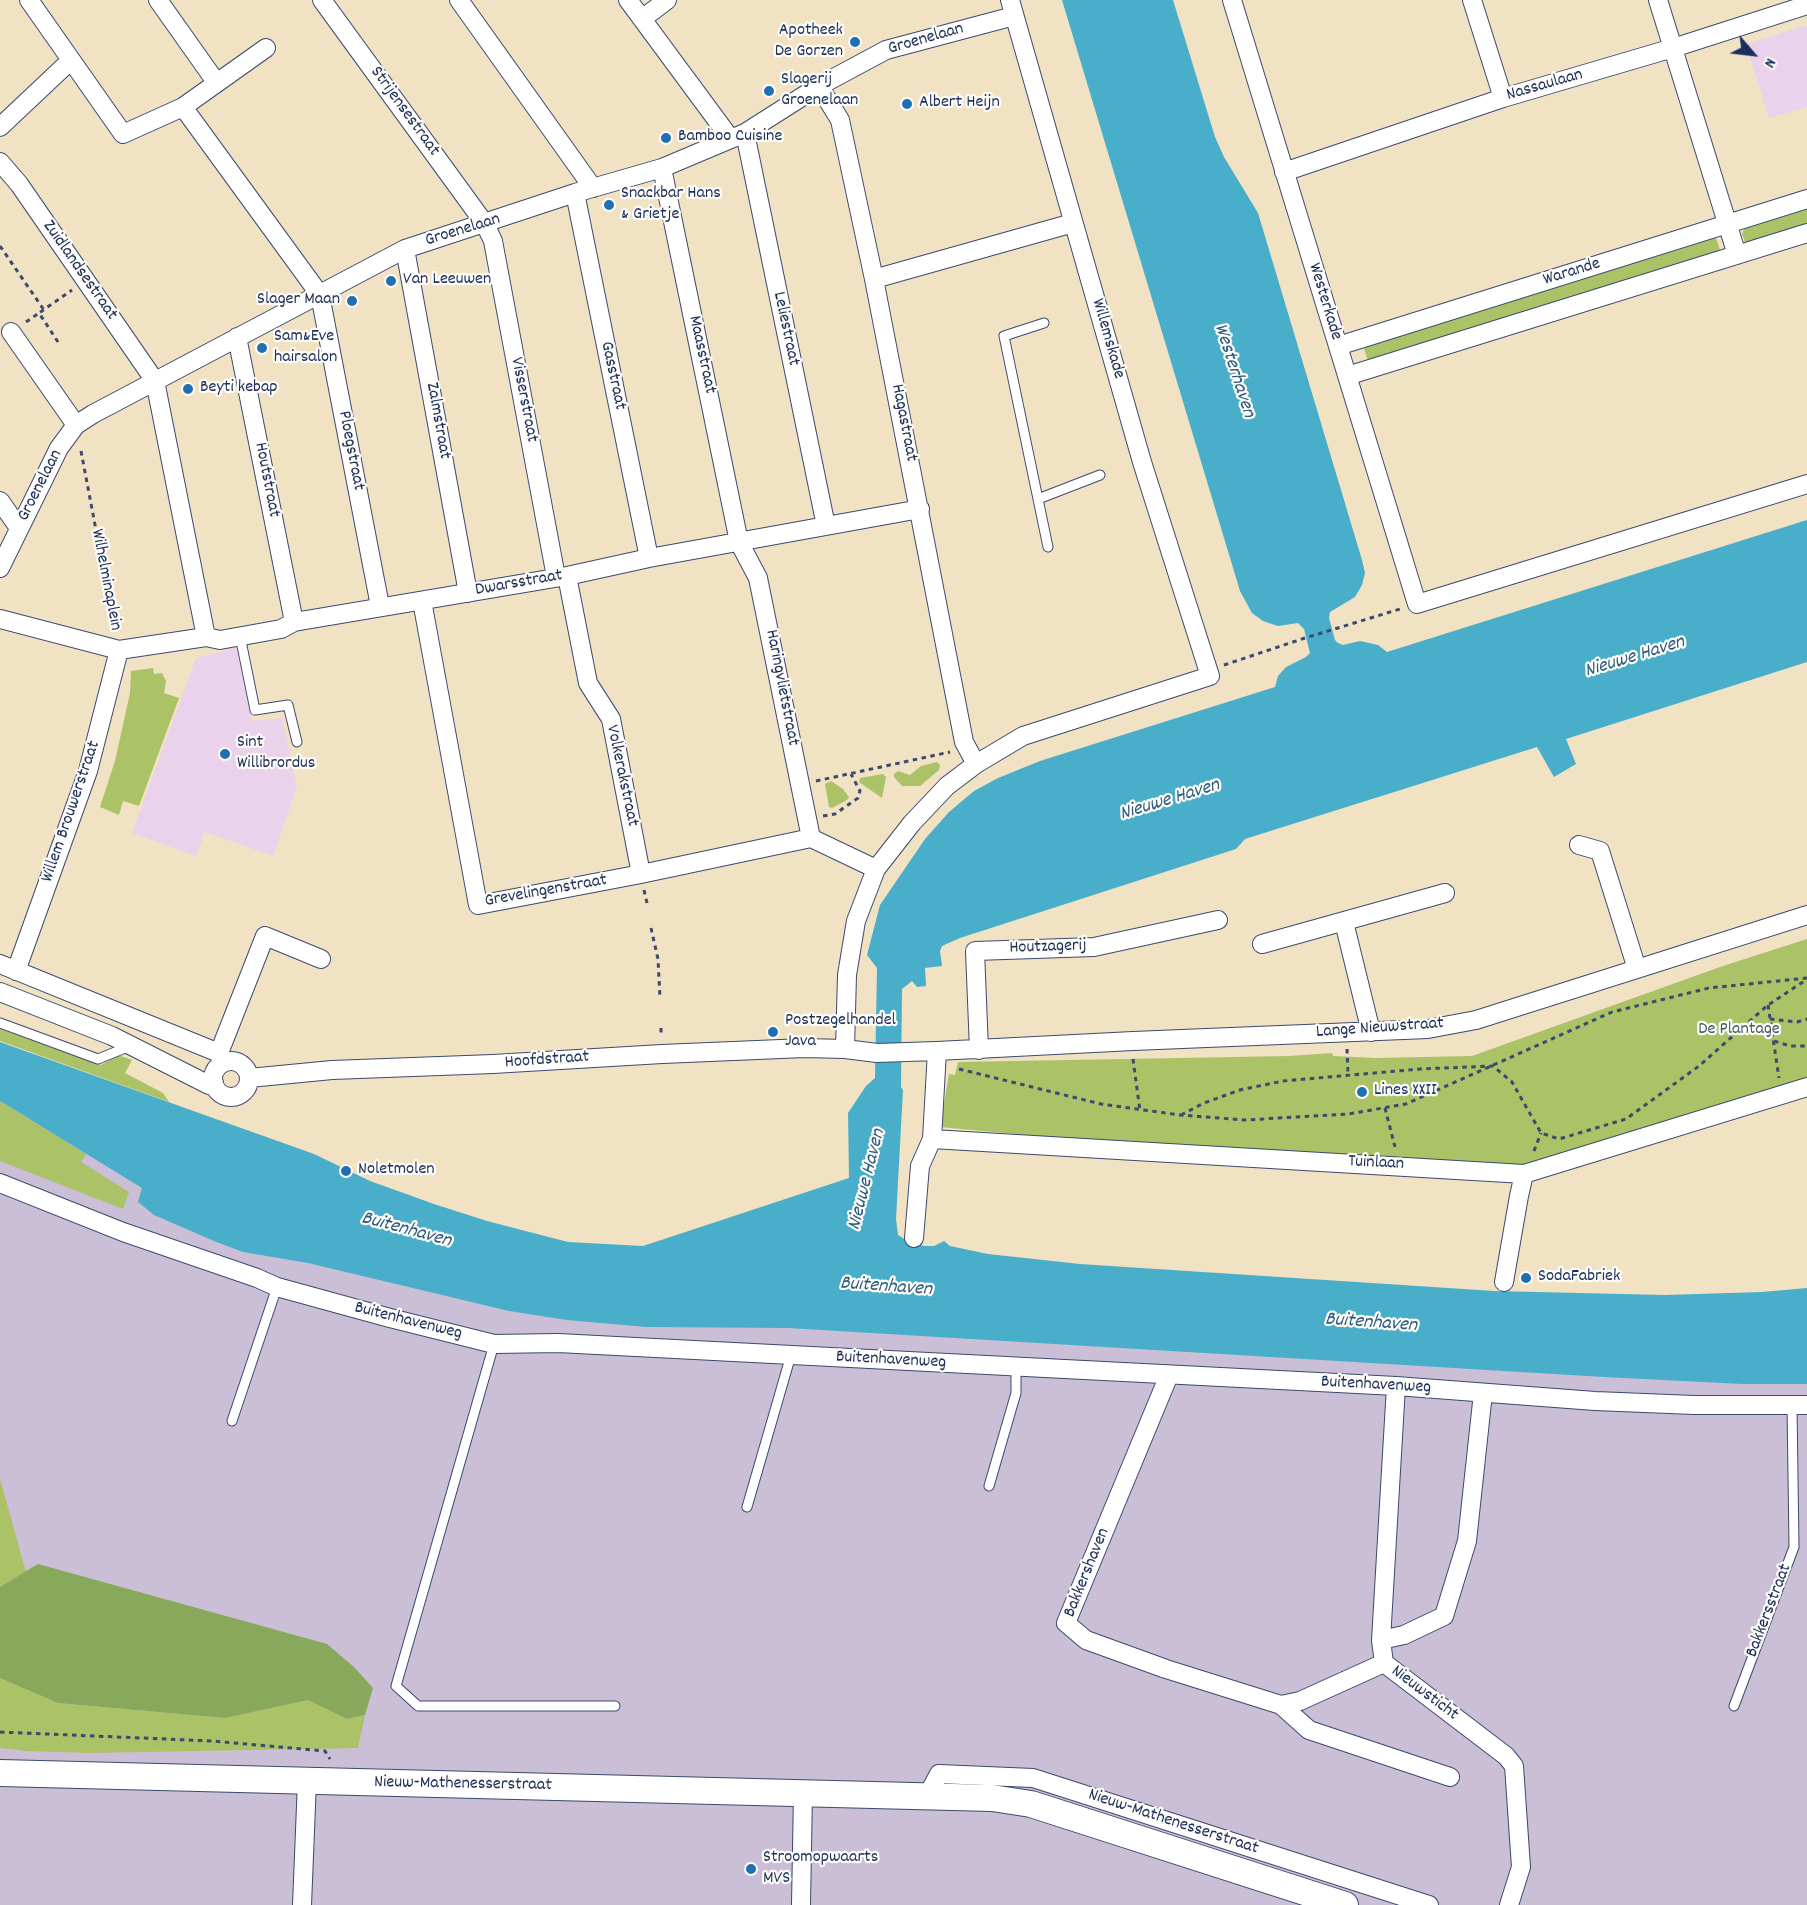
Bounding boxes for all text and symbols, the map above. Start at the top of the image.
street label: Groenelaan [886,19,966,61]
place label: Apotheek De Gorzen [775,21,843,63]
north arrow [1723,24,1783,84]
marker: Apotheek De Gorzen [848,35,862,49]
text: N [1757,54,1781,72]
street label: Strijensestraat [364,63,444,161]
street label: Nassaulaan [1504,65,1586,107]
place label: Slagerij Groenelaan [781,70,858,112]
marker: Slagerij Groenelaan [762,84,776,98]
place label: Albert Heijn [919,93,1000,115]
marker: Albert Heijn [900,97,914,111]
place label: Bamboo Cuisine [678,127,782,149]
marker: Bamboo Cuisine [659,131,673,145]
place label: Snackbar Hans & Grietje [621,184,721,226]
marker: Snackbar Hans & Grietje [602,198,616,212]
street label: Groenelaan [423,209,503,253]
street label: Zuidlandsestraat [37,217,121,325]
street label: Warande [1541,254,1603,292]
street label: Westerkade [1302,261,1346,343]
place label: Van Leeuwen [403,270,491,292]
marker: Van Leeuwen [384,274,398,288]
place label: Slager Maan [257,290,340,312]
street label: Leliestraat [767,290,803,368]
marker: Slager Maan [345,294,359,308]
street label: Willemskade [1085,296,1129,382]
street label: Maasstraat [682,314,720,396]
water label: Westerhaven [1207,321,1259,421]
place label: Sam&Eve hairsalon [274,327,337,370]
street label: Gasstraat [594,340,630,412]
marker: Sam&Eve hairsalon [255,341,269,355]
street label: Visserstraat [504,356,542,444]
place label: Beyti kebap [200,378,278,400]
street label: Zalmstraat [420,381,454,461]
marker: Beyti kebap [181,382,195,396]
street label: Hagastraat [885,382,921,464]
street label: Ploegstraat [332,409,368,493]
street label: Houtstraat [248,441,284,519]
street label: Groenelaan [14,447,68,525]
street label: Wilhelminaplein [85,527,125,633]
street label: Dwarsstraat [474,566,564,602]
street label: Haringvlietstraat [759,628,803,748]
water label: Nieuwe Haven [1582,631,1688,685]
street label: Volkerakstraat [600,723,642,829]
place label: Sint Willibrordus [237,733,315,776]
street label: Willem Brouwerstraat [38,738,106,886]
marker: Sint Willibrordus [218,747,232,761]
water label: Nieuwe Haven [1117,774,1223,828]
street label: Grevelingenstraat [483,871,609,913]
street label: Houtzagerij [1009,936,1087,960]
place label: Postzegelhandel Java [785,1011,896,1054]
street label: Lange Nieuwstraat [1315,1014,1445,1044]
park label: De Plantage [1698,1020,1780,1042]
marker: Postzegelhandel Java [766,1025,780,1039]
street label: Hoofdstraat [504,1047,590,1075]
place label: Lines XXII [1374,1081,1436,1103]
marker: Lines XXII [1355,1085,1369,1099]
water label: Nieuwe Haven [844,1127,892,1233]
street label: Tuinlaan [1347,1152,1405,1176]
place label: Noletmolen [358,1160,435,1182]
marker: Noletmolen [339,1164,353,1178]
water label: Buitenhaven [358,1207,454,1255]
place label: SodaFabriek [1538,1267,1620,1289]
marker: SodaFabriek [1519,1271,1533,1285]
water label: Buitenhaven [839,1273,933,1303]
street label: Buitenhavenweg [352,1298,464,1346]
water label: Buitenhaven [1324,1309,1418,1339]
street label: Buitenhavenweg [835,1347,947,1375]
street label: Buitenhavenweg [1320,1372,1432,1400]
street label: Bakkershaven [1060,1525,1116,1621]
street label: Bakkersstraat [1742,1561,1798,1661]
street label: Nieuwsticht [1386,1662,1462,1726]
street label: Nieuw-Mathenesserstraat [374,1773,552,1797]
street label: Nieuw-Mathenesserstraat [1085,1785,1261,1861]
place label: Stroomopwaarts MVS [763,1848,878,1890]
marker: Stroomopwaarts MVS [744,1862,758,1876]

